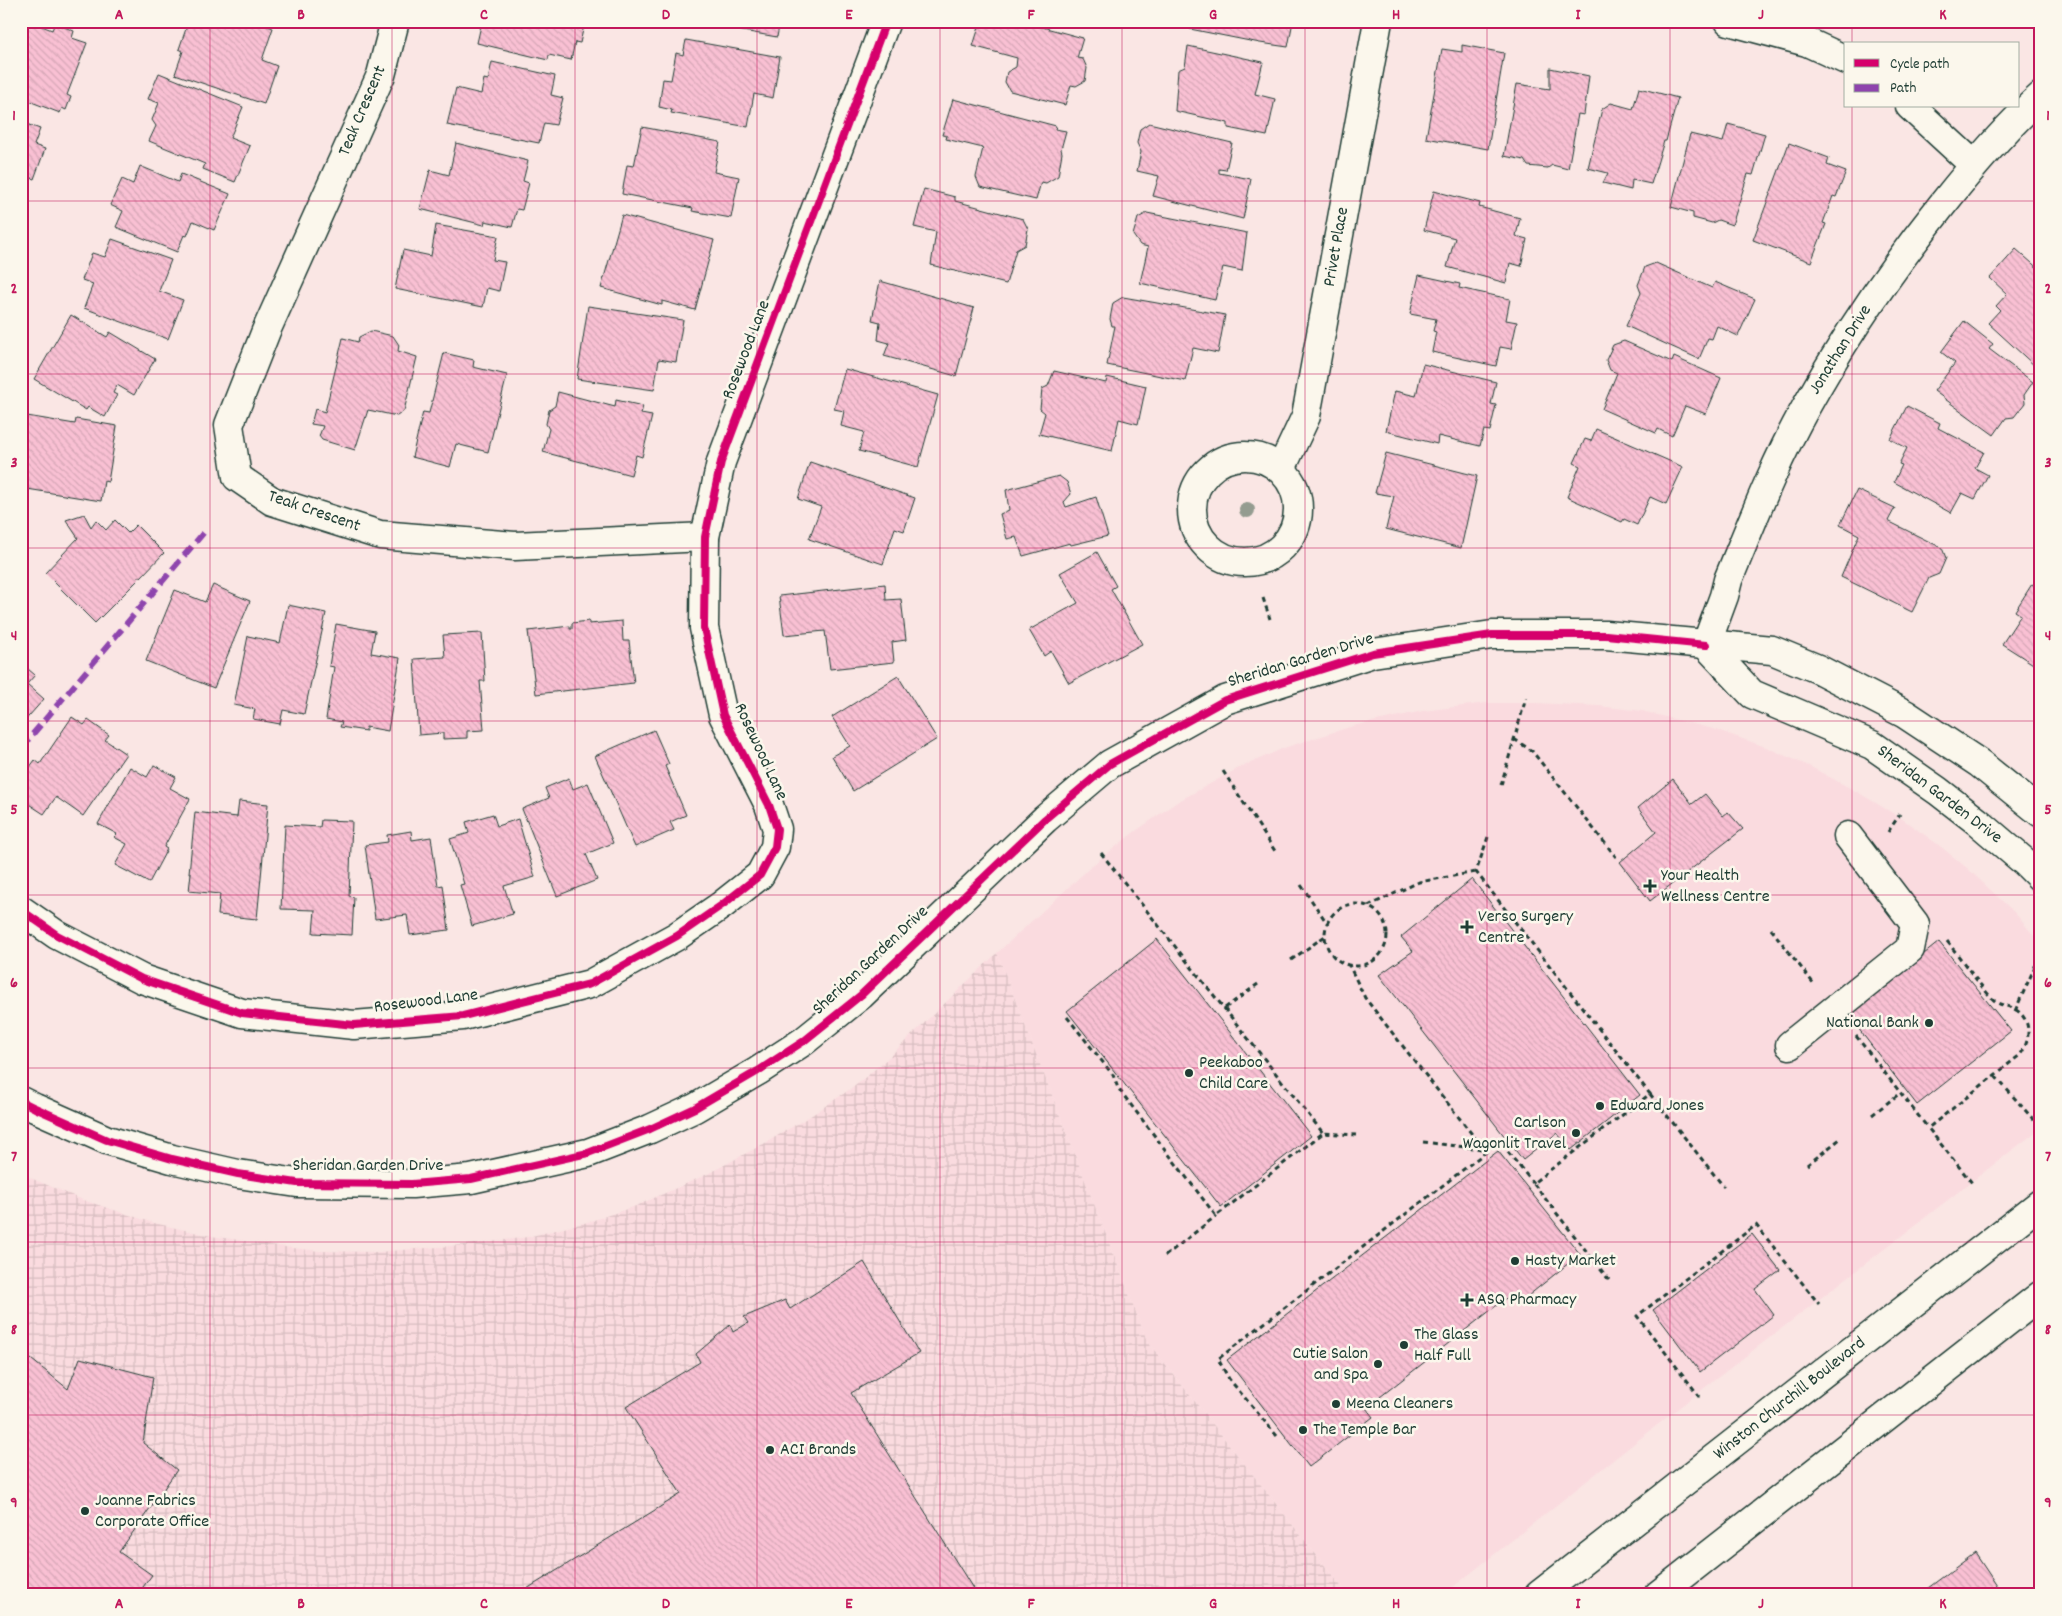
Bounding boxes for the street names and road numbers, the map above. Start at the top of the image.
street label: Teak Crescent [333,61,393,160]
street label: Privet Place [1318,205,1356,289]
street label: Rosewood Lane [717,297,777,403]
street label: Jonathan Drive [1803,300,1879,400]
street label: Teak Crescent [264,485,364,540]
street label: Sheridan Garden Drive [1225,627,1377,695]
street label: Rosewood Lane [727,699,793,805]
street label: Sheridan Garden Drive [1871,740,2007,850]
street label: Sheridan Garden Drive [807,900,935,1022]
street label: Rosewood Lane [373,983,479,1021]
street label: Sheridan Garden Drive [292,1154,444,1179]
street label: Winston Churchill Boulevard [1709,1332,1871,1466]

